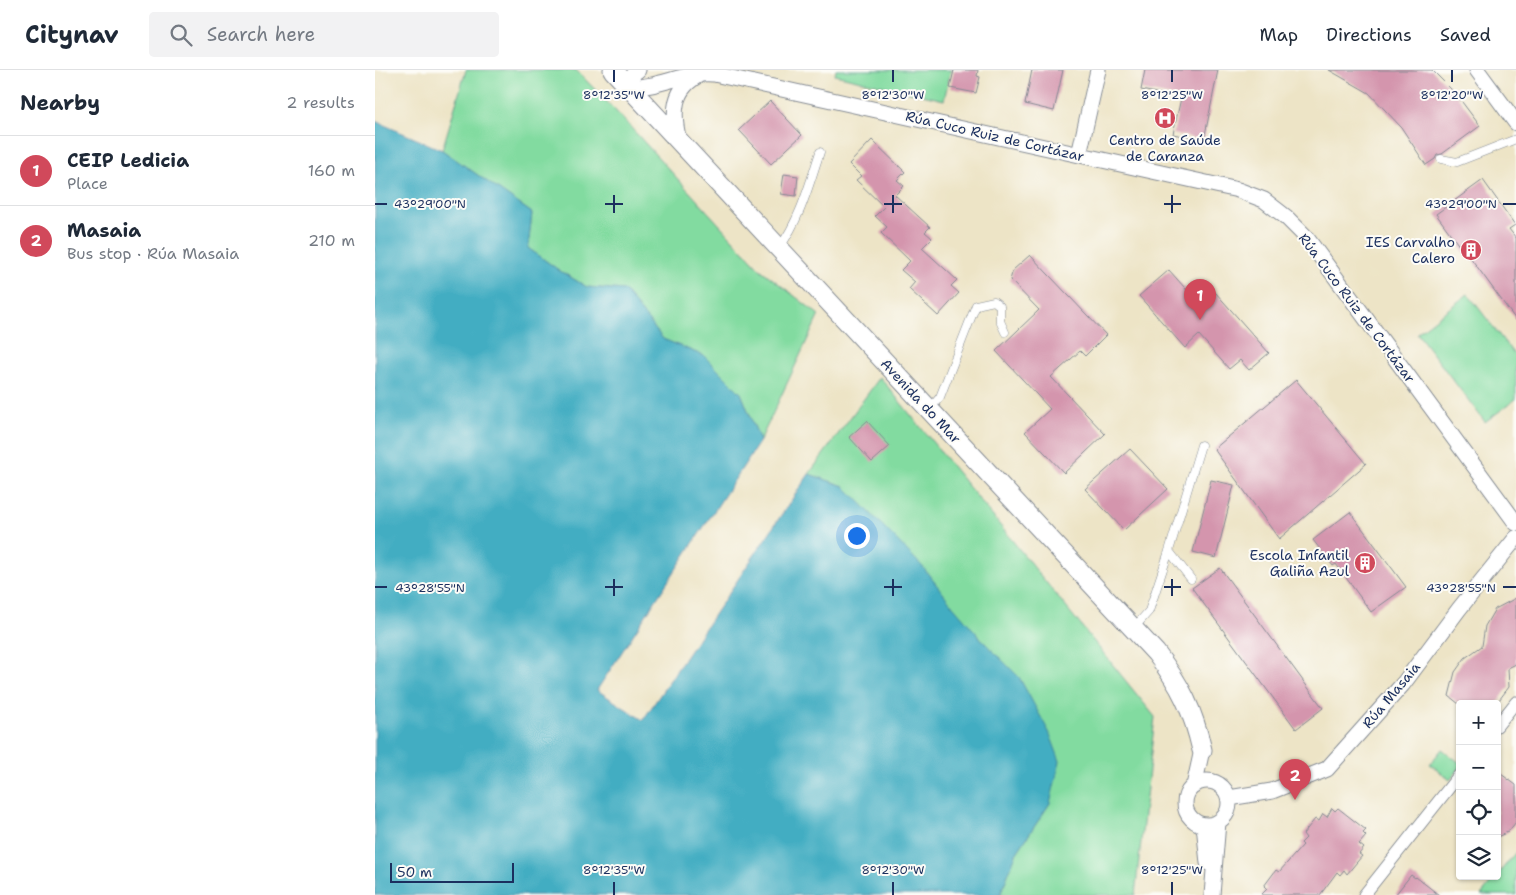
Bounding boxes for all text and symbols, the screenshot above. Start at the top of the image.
search box [149,12,499,57]
text: Citynav [25,19,119,51]
icon: search [167,21,195,49]
text: Search here [207,22,315,47]
text: Map [1260,23,1298,47]
text: Directions [1326,23,1412,47]
text: Saved [1440,23,1491,47]
text: 8°12'35"W [583,87,645,103]
text: 8°12'30"W [861,87,925,103]
text: 8°12'25"W [1141,87,1203,103]
text: 8°12'20"W [1420,87,1484,103]
text: Nearby [20,89,100,117]
text: 2 results [286,92,355,113]
hospital icon: Centro de Saúde de Caranza [1153,106,1177,130]
street label: Rúa Cuco Ruiz de Cortázar [904,107,1086,165]
place label: Centro de Saúde de Caranza [1109,131,1221,165]
text: CEIP Ledicia [67,148,189,173]
text: 1 [32,160,40,181]
text: 160 m [308,160,355,181]
text: Place [67,173,108,194]
text: 43°29'00"N [394,196,466,212]
text: 43°29'00"N [1425,196,1497,212]
text: Masaia [67,218,141,243]
text: 2 [30,230,42,251]
text: 210 m [308,230,355,251]
street label: Rúa Cuco Ruiz de Cortázar [1295,230,1419,387]
place label: IES Carvalho Calero [1366,233,1455,267]
building icon: IES Carvalho Calero [1459,238,1483,262]
text: Bus stop · Rúa Masaia [67,243,239,264]
pin: 1 [1184,279,1216,320]
street label: Avenida do Mar [877,355,965,448]
your location [844,523,870,549]
place label: Escola Infantil Galiña Azul [1250,546,1350,580]
building icon: Escola Infantil Galiña Azul [1353,551,1377,575]
text: 43°28'55"N [395,580,465,596]
text: 43°28'55"N [1426,580,1496,596]
street label: Rúa Masaia [1358,658,1424,732]
map controls [1456,700,1501,880]
button: + [1456,700,1501,745]
button: − [1456,745,1501,790]
pin: 2 [1279,759,1311,800]
button: locate [1456,790,1501,835]
button: layers [1456,835,1501,880]
scale bar [390,860,514,883]
text: 8°12'35"W [583,862,645,878]
text: 8°12'30"W [861,862,925,878]
text: 8°12'25"W [1141,862,1203,878]
text: 50 m [397,863,432,881]

